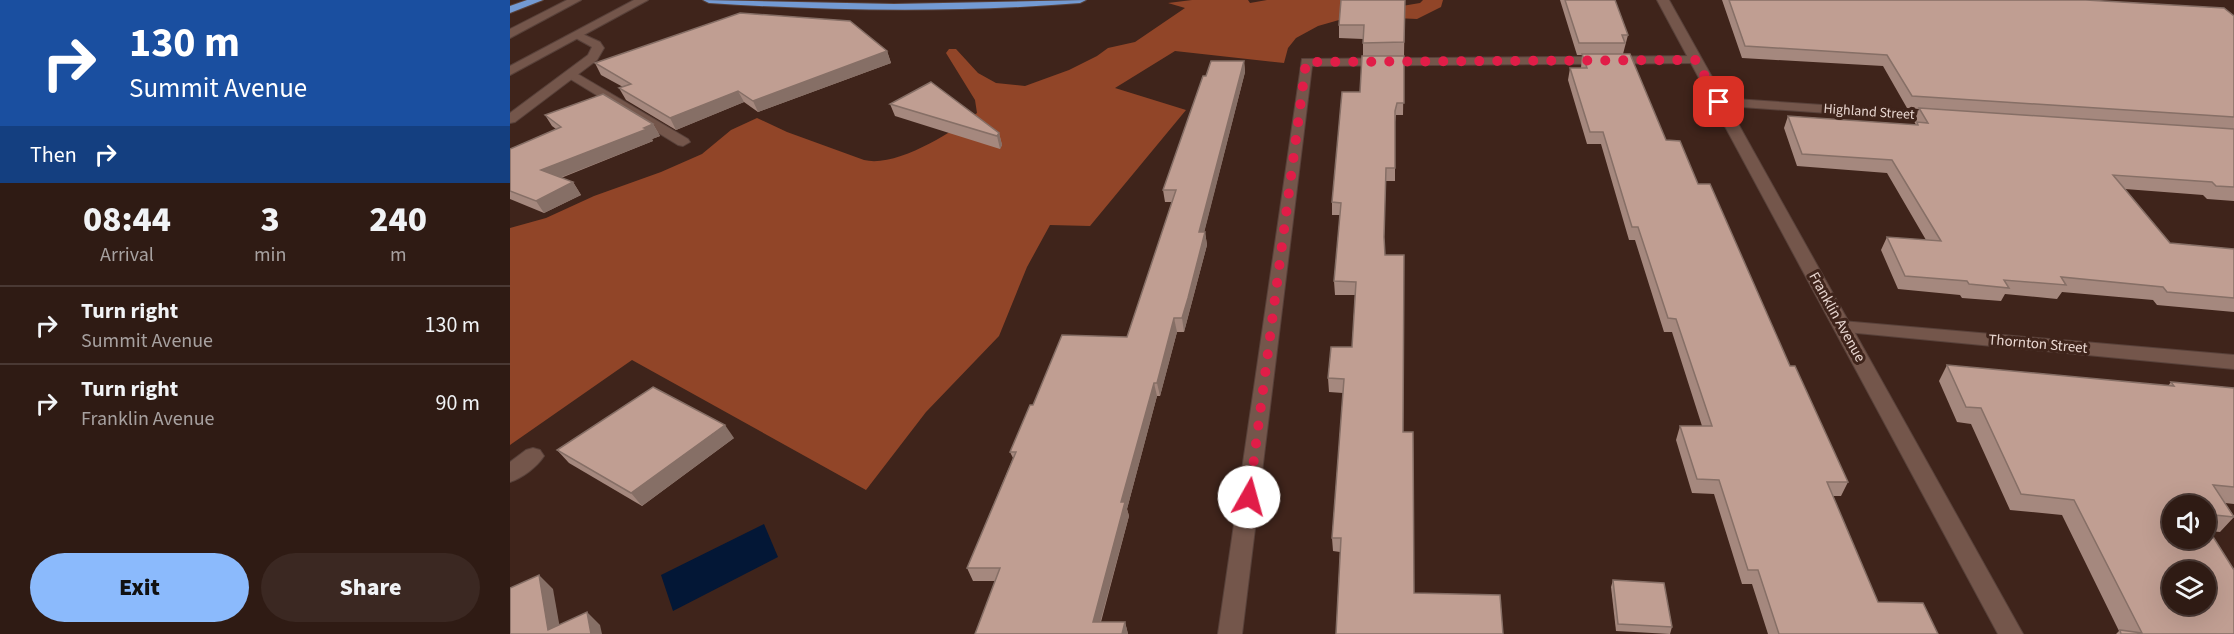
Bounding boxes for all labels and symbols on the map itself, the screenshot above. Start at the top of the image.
pin [1693,76,1744,127]
street label: Highland Street [1823,99,1915,125]
street label: Franklin Avenue [1804,268,1870,366]
street label: Thornton Street [1988,329,2088,359]
position arrow [1217,465,1281,529]

